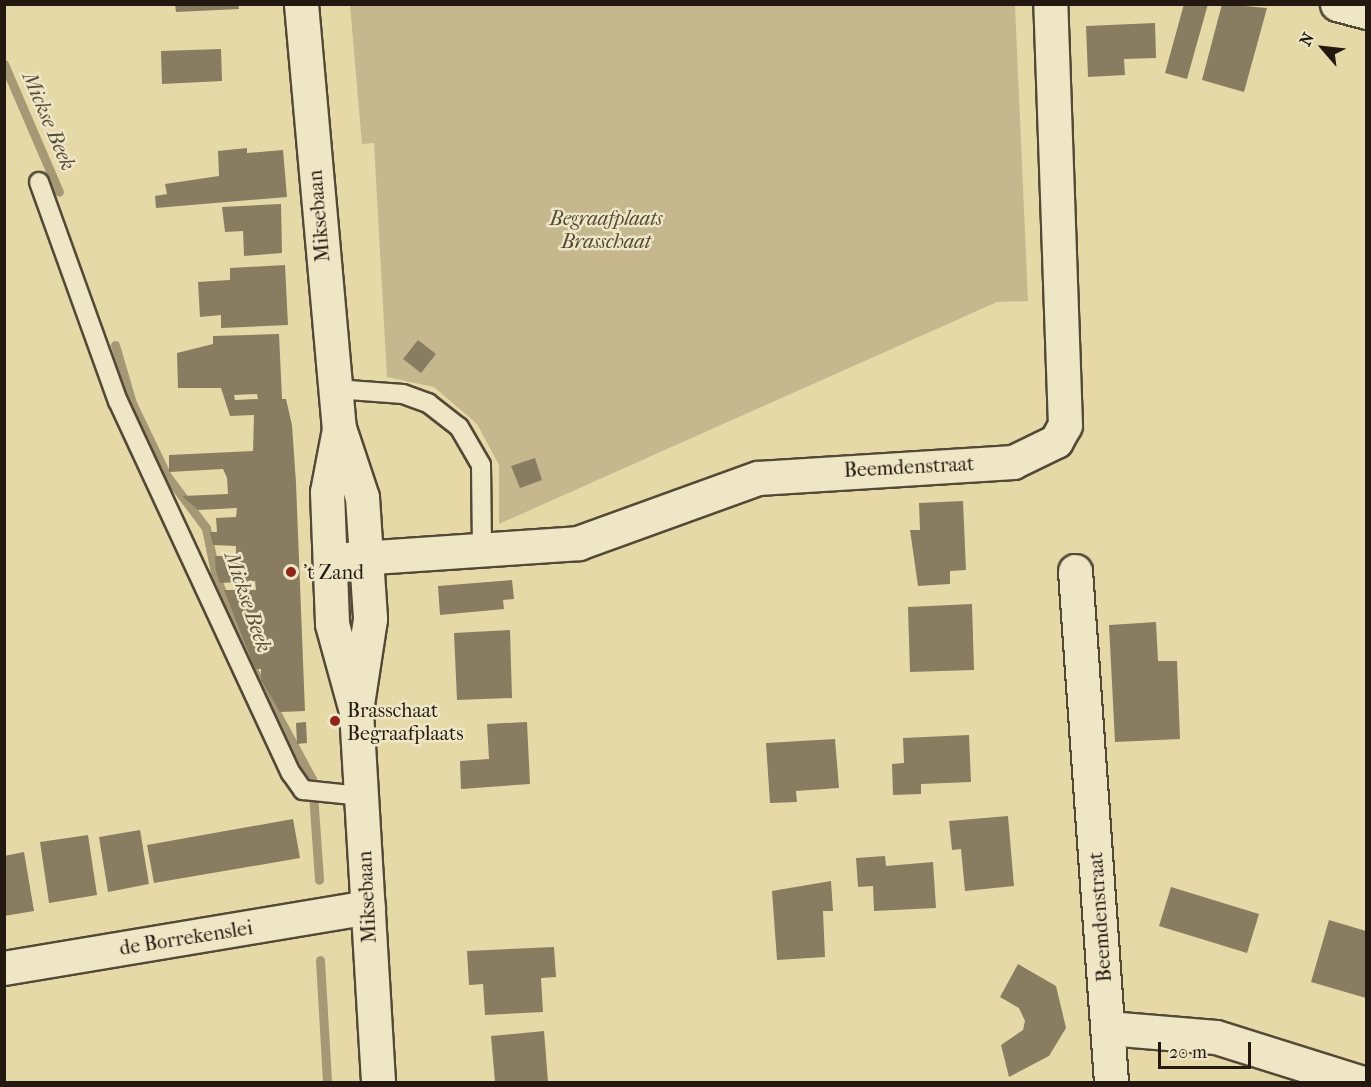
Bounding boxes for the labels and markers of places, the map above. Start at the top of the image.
place label: 't Zand [303,560,364,584]
marker: 't Zand [284,565,298,579]
place label: Brasschaat Begraafplaats [347,698,464,745]
marker: Brasschaat Begraafplaats [328,714,342,728]

